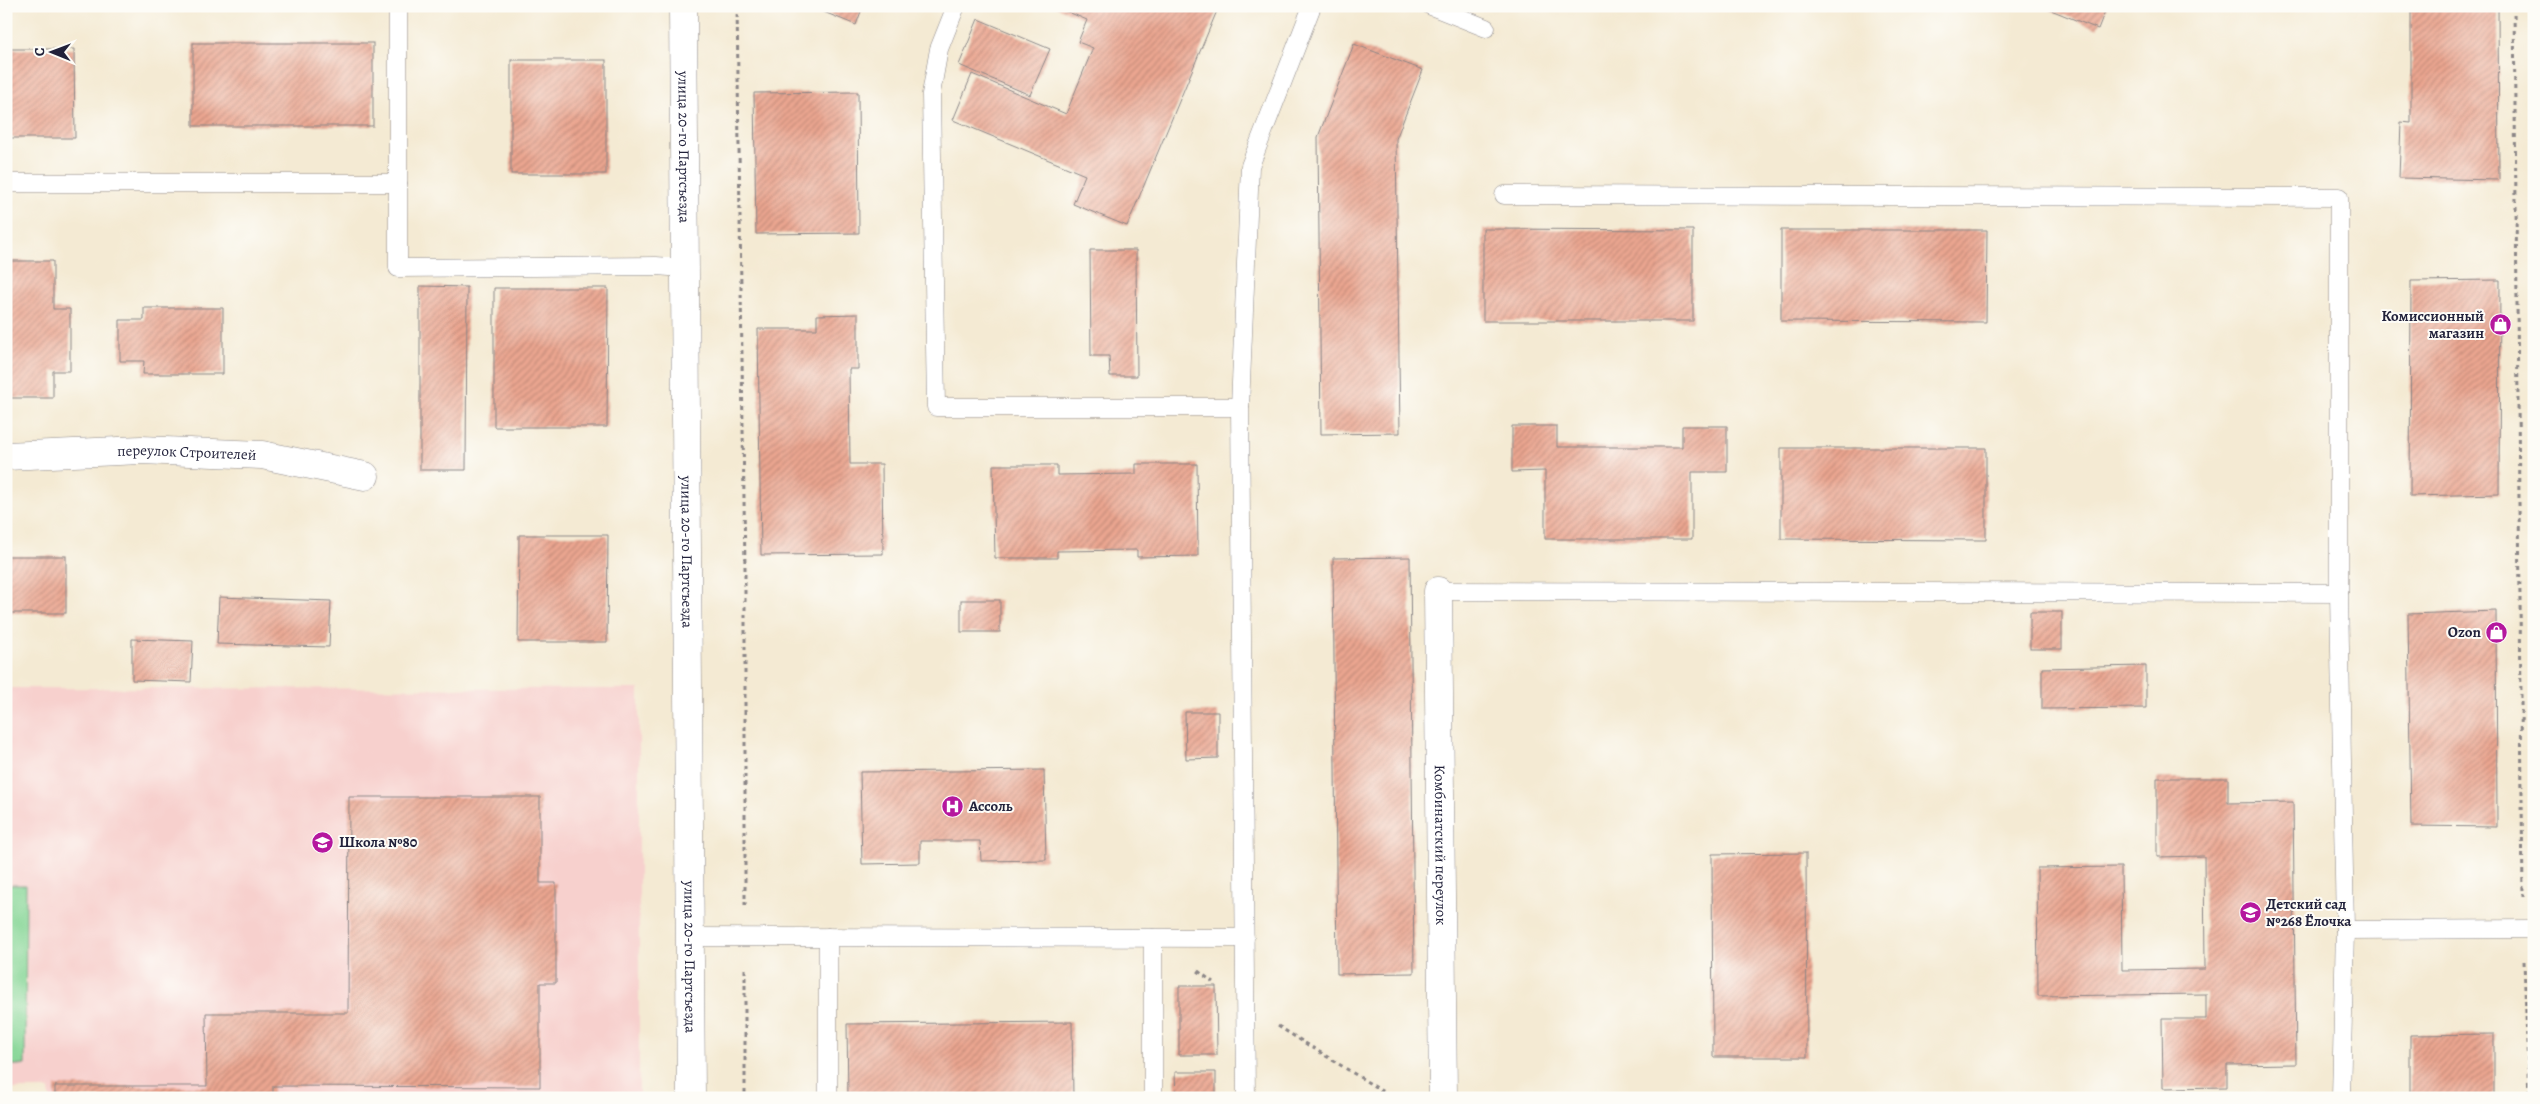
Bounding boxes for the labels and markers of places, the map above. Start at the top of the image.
place label: Комиссионный магазин [2382,306,2484,343]
shop icon: Комиссионный магазин [2488,313,2512,337]
shop icon: Ozon [2485,620,2509,644]
place label: Ozon [2448,622,2482,642]
hospital icon: Ассоль [941,794,965,818]
place label: Ассоль [968,796,1013,816]
school or university icon: Школа №80 [311,830,335,854]
place label: Школа №80 [339,832,418,852]
place label: Детский сад №268 Ёлочка [2266,894,2352,931]
school or university icon: Детский сад №268 Ёлочка [2238,901,2262,925]

